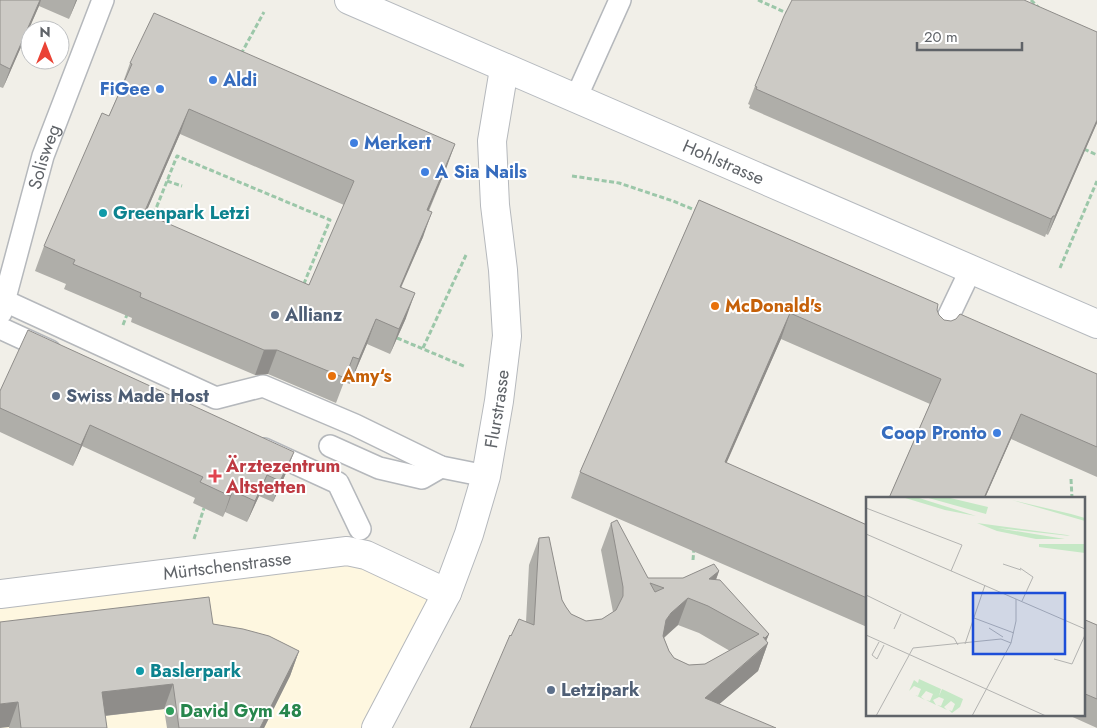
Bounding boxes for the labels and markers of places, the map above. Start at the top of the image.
place label: Aldi [222,67,257,93]
marker: Aldi [207,74,219,86]
place label: FiGee [100,76,150,102]
marker: FiGee [154,83,166,95]
place label: Merkert [364,130,432,156]
marker: Merkert [348,137,360,149]
place label: A Sia Nails [434,159,527,185]
marker: A Sia Nails [419,166,431,178]
place label: Greenpark Letzi [113,200,250,226]
marker: Greenpark Letzi [97,207,109,219]
place label: McDonald's [725,293,822,319]
marker: McDonald's [709,300,721,312]
place label: Allianz [284,302,343,328]
marker: Allianz [269,309,281,321]
place label: Amy‘s [341,363,392,389]
marker: Amy‘s [326,370,338,382]
place label: Swiss Made Host [66,383,209,409]
marker: Swiss Made Host [50,390,62,402]
place label: Coop Pronto [881,420,987,446]
marker: Coop Pronto [991,427,1003,439]
place label: Ärztezentrum Altstetten [225,453,340,500]
marker: Ärztezentrum Altstetten [208,469,222,483]
place label: Baslerpark [150,658,242,684]
marker: Baslerpark [134,665,146,677]
place label: Letzipark [561,677,640,703]
marker: Letzipark [545,684,557,696]
place label: David Gym 48 [180,698,302,724]
marker: David Gym 48 [164,705,176,717]

